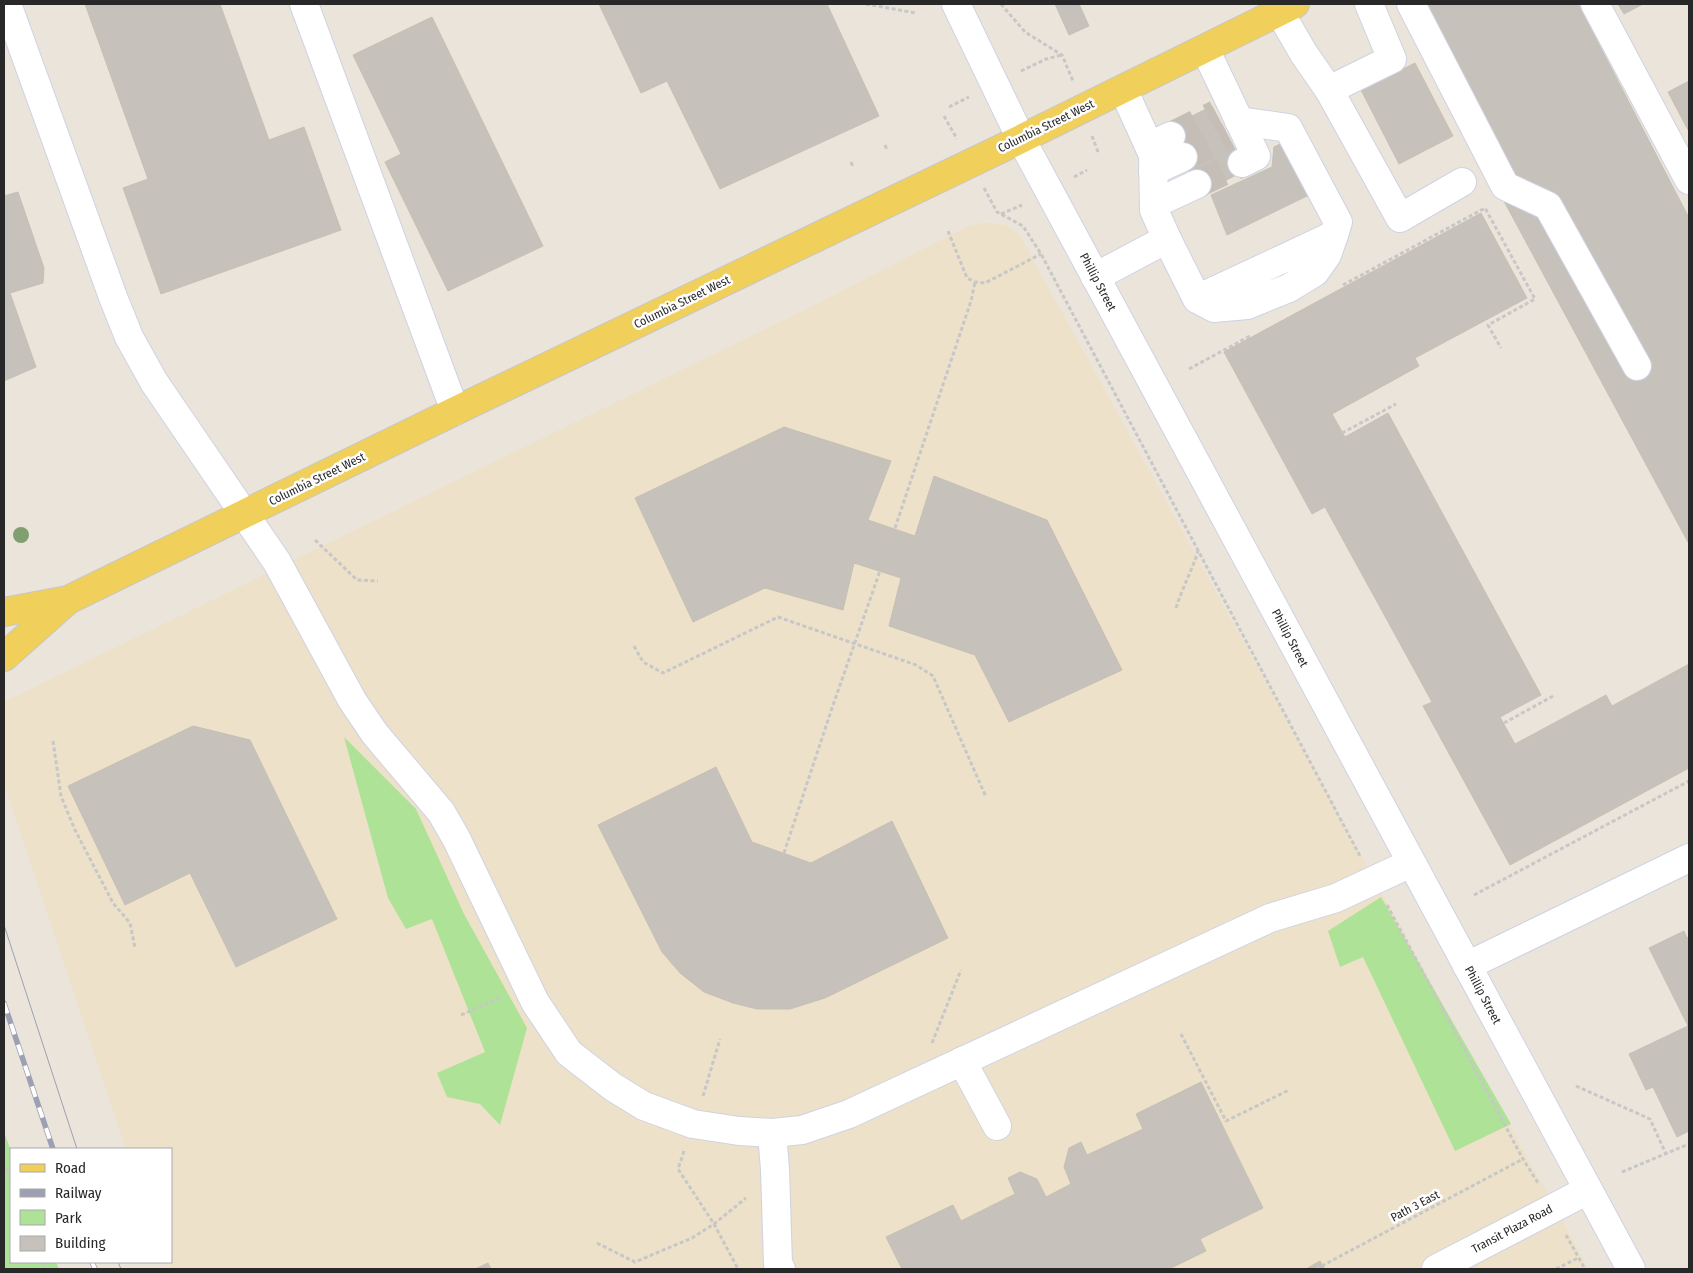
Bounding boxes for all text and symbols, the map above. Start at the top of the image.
street label: Columbia Street West [996,97,1096,155]
street label: Phillip Street [1077,251,1119,313]
street label: Columbia Street West [632,273,732,331]
street label: Columbia Street West [267,450,367,508]
street label: Phillip Street [1269,607,1311,669]
street label: Phillip Street [1462,964,1504,1026]
legend [10,1148,172,1263]
text: Road [55,1159,86,1177]
text: Railway [55,1184,102,1202]
street label: Path 3 East [1388,1187,1442,1225]
street label: Transit Plaza Road [1469,1202,1555,1256]
text: Park [55,1209,82,1227]
text: Building [55,1234,106,1252]

